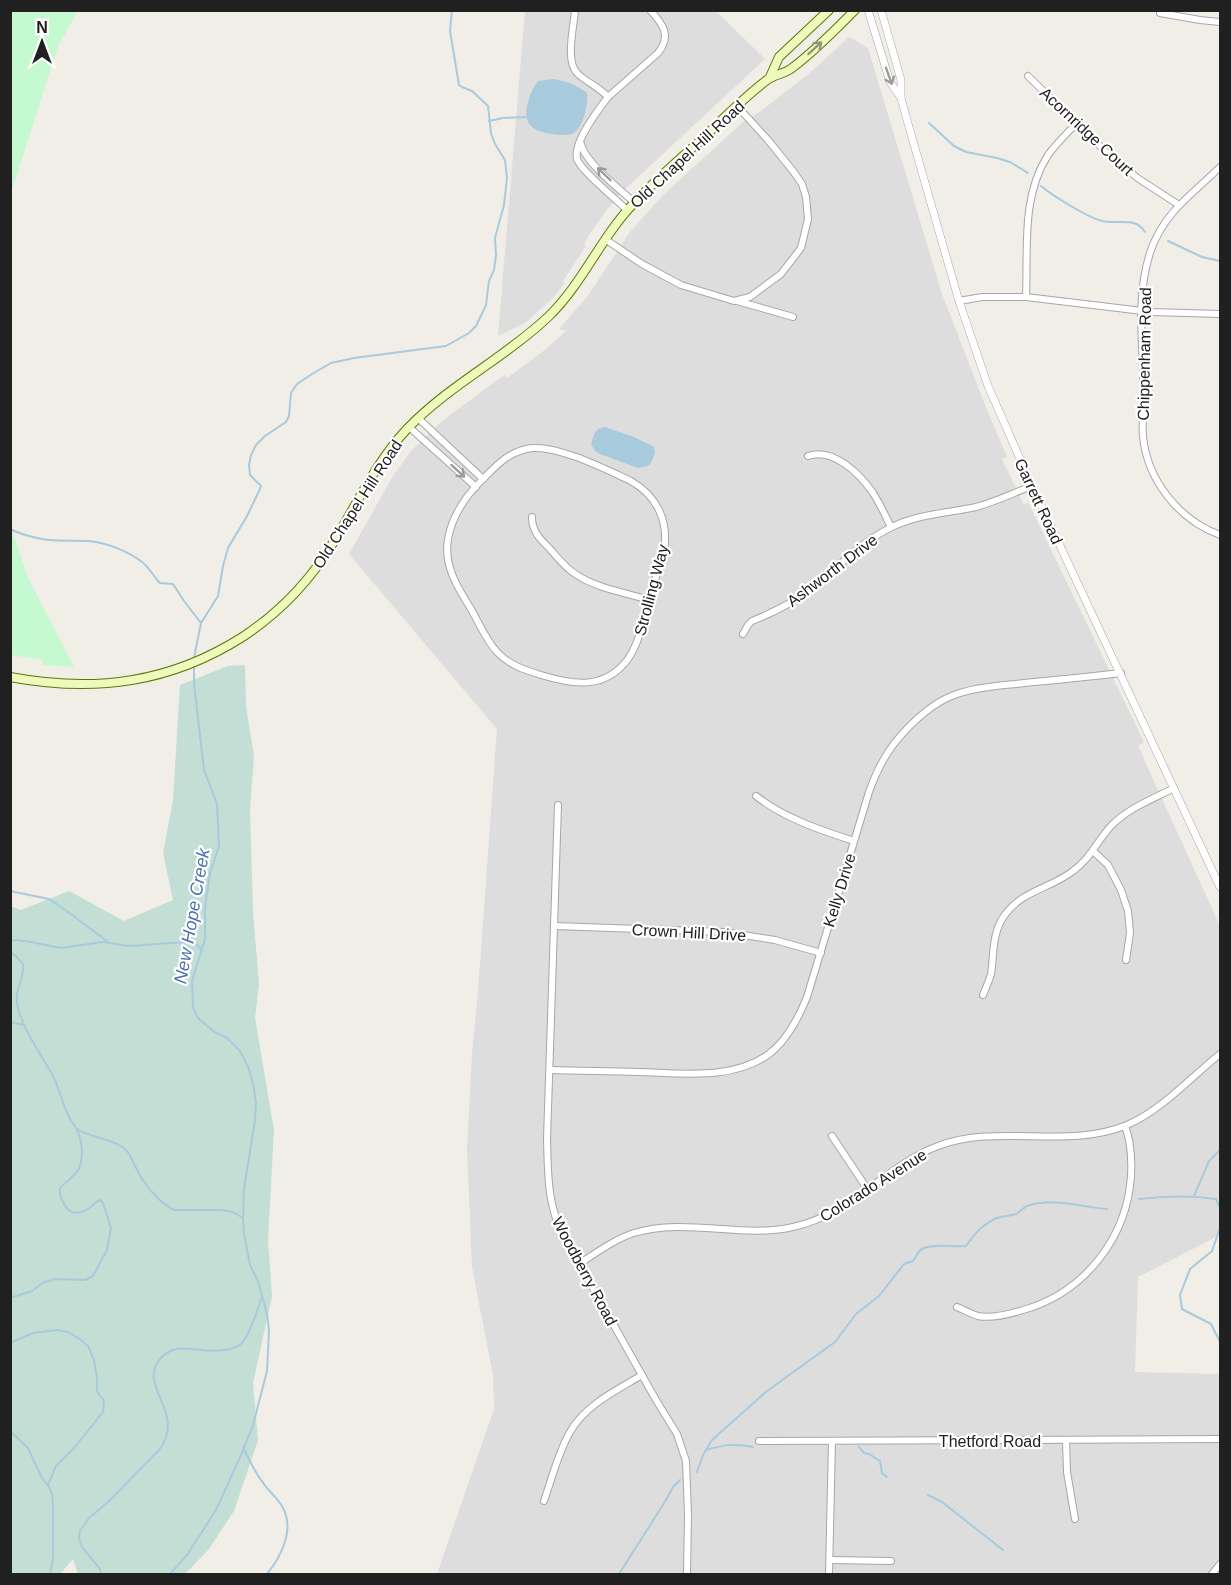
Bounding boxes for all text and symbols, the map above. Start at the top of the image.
north arrow [12,12,72,72]
text: N [36,19,48,36]
one-way arrow [807,41,822,55]
one-way arrow [884,66,895,84]
street label: Acornridge Court [1037,84,1137,179]
street label: Old Chapel Hill Road [627,97,748,212]
one-way arrow [596,167,611,182]
street label: Chippenham Road [1135,287,1154,421]
street label: Old Chapel Hill Road [310,437,405,572]
street label: Garrett Road [1011,456,1066,547]
one-way arrow [450,464,465,478]
street label: Ashworth Drive [784,531,881,610]
street label: Strolling Way [631,543,672,638]
water label: New Hope Creek [170,846,214,985]
street label: Kelly Drive [820,851,859,929]
street label: Crown Hill Drive [631,921,747,944]
street label: Colorado Avenue [817,1146,930,1225]
street label: Woodberry Road [549,1214,620,1328]
street label: Thetford Road [939,1433,1041,1450]

